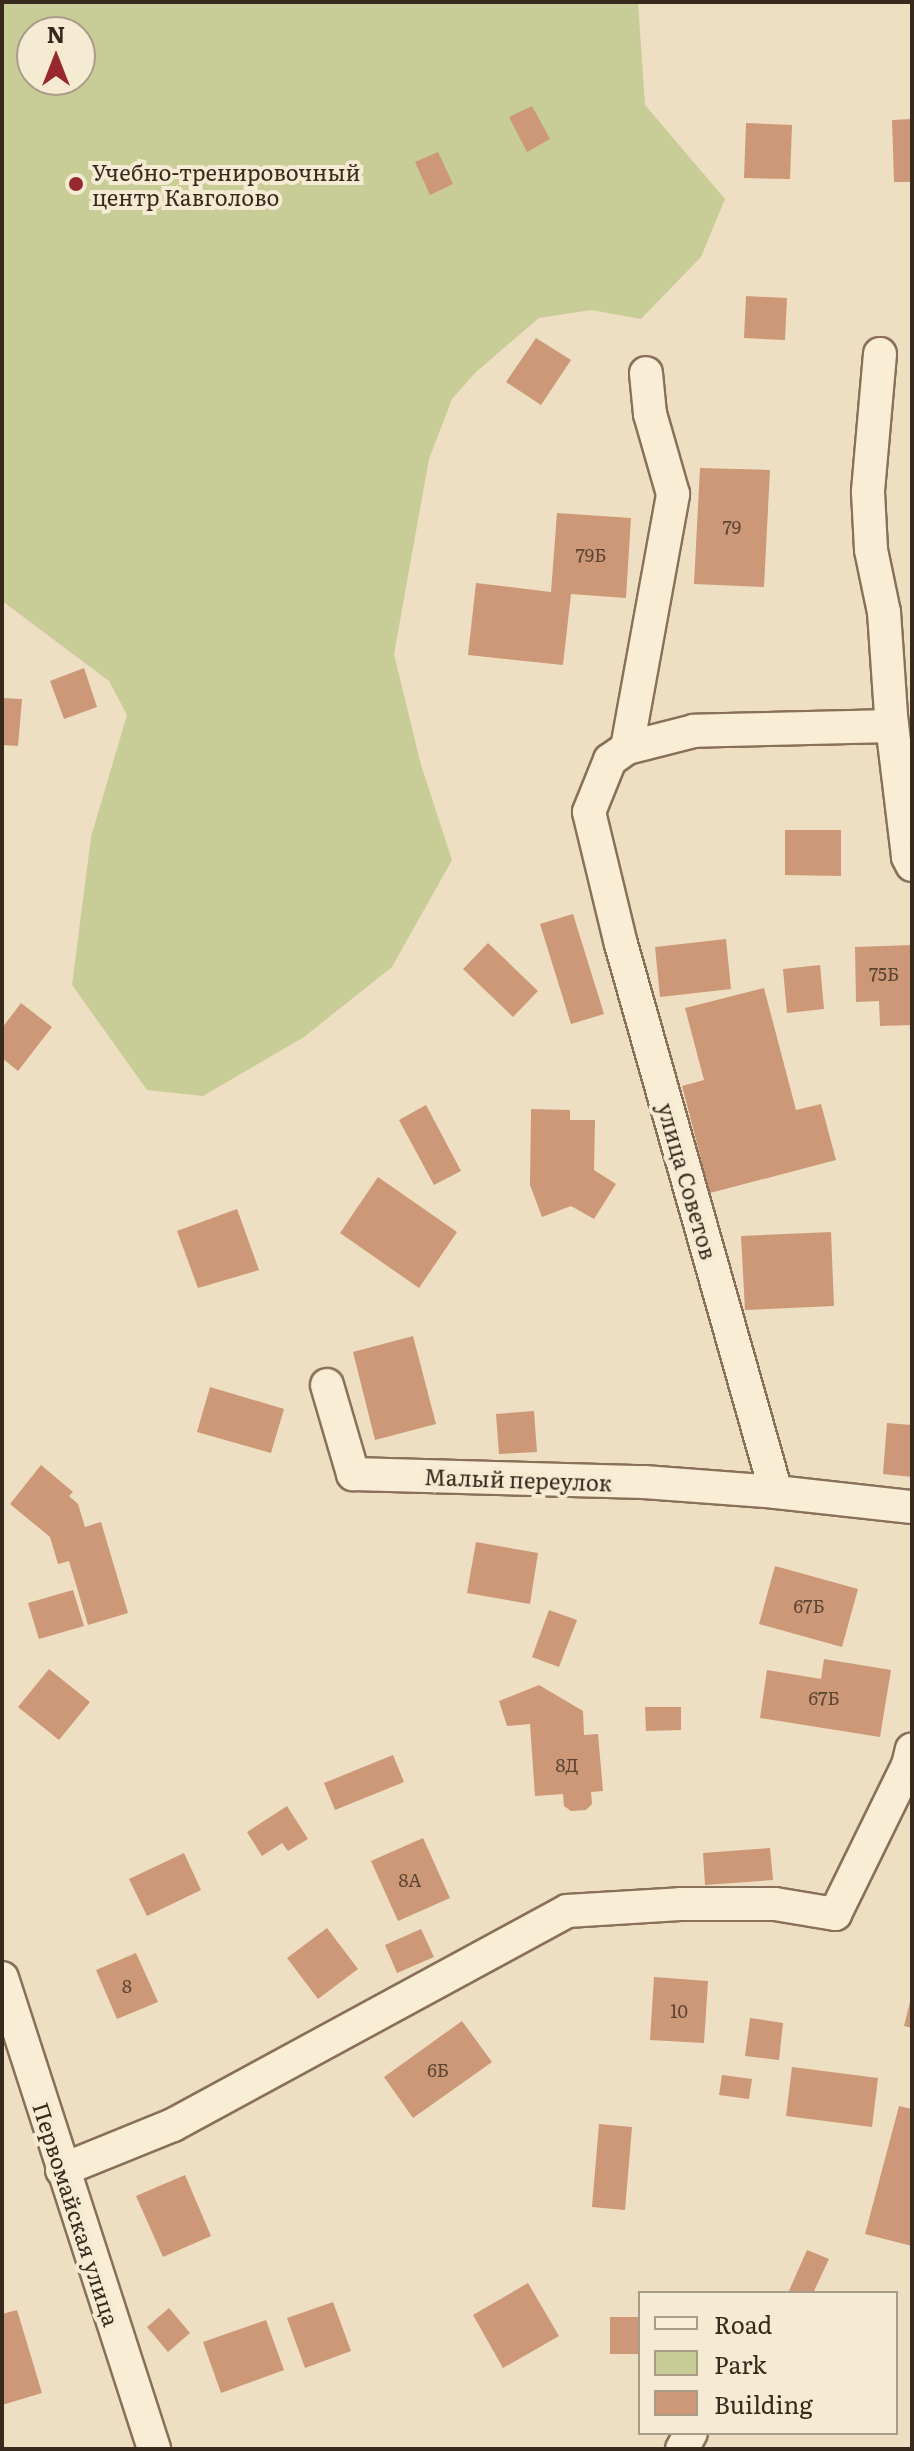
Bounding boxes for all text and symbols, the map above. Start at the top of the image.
north arrow [16,16,96,96]
text: N [47,17,65,50]
place label: Учебно-тренировочный центр Кавголово [92,158,360,210]
marker: Учебно-тренировочный центр Кавголово [67,175,85,193]
house number: 79 [723,516,741,538]
house number: 79Б [576,544,606,566]
house number: 75Б [869,963,899,985]
street label: улица Советов [653,1100,723,1262]
street label: Малый переулок [424,1463,612,1495]
house number: 67Б [794,1595,824,1617]
house number: 67Б [809,1687,839,1709]
house number: 8Д [556,1754,578,1776]
house number: 8А [398,1869,422,1891]
house number: 8 [122,1975,132,1997]
house number: 10 [670,2000,688,2022]
house number: 6Б [427,2059,449,2081]
street label: Первомайская улица [28,2099,126,2329]
legend [638,2291,898,2435]
text: Road [714,2306,772,2341]
text: Park [714,2346,767,2381]
text: Building [714,2386,813,2421]

